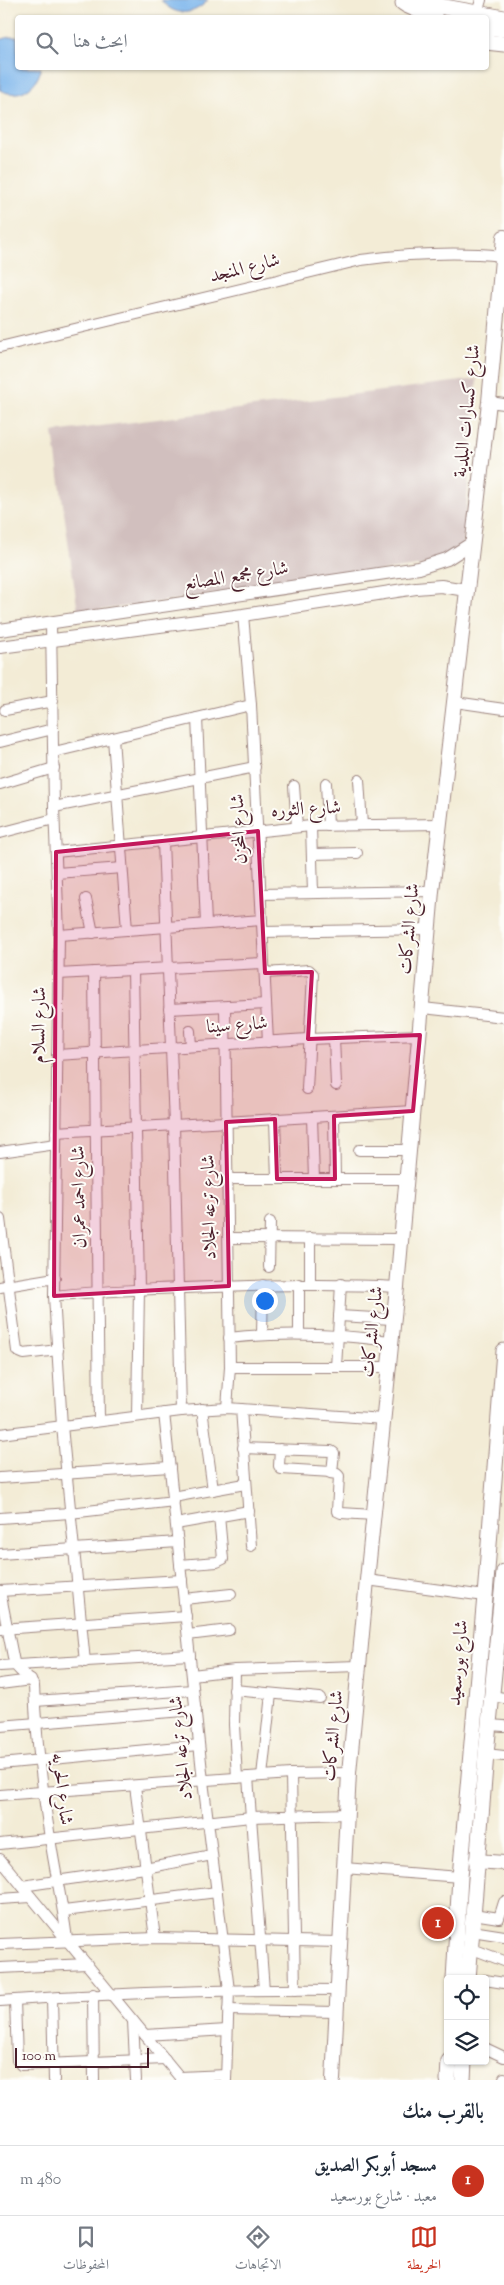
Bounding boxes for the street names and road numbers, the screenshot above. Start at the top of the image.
street label: شارع المنجد [207,247,283,291]
street label: شارع كسارات البلدية [448,343,488,479]
street label: شارع مجمع المصانع [181,555,291,601]
street label: شارع المخزن [225,793,255,865]
street label: شارع الثوره [270,795,342,825]
street label: شارع الشركات [393,882,427,976]
street label: شارع السلام [26,986,55,1064]
street label: شارع سينا [205,1010,269,1042]
street label: شارع احمد عمران [66,1145,94,1249]
street label: شارع ترعه الجلاد [196,1154,224,1260]
street label: شارع الشركات [355,1285,391,1379]
street label: شارع بورسعيد [442,1619,476,1707]
street label: شارع الشركات [317,1689,351,1783]
street label: شارع ترعه الجلاد [163,1694,201,1802]
street label: شارع الحريه [43,1751,79,1827]

